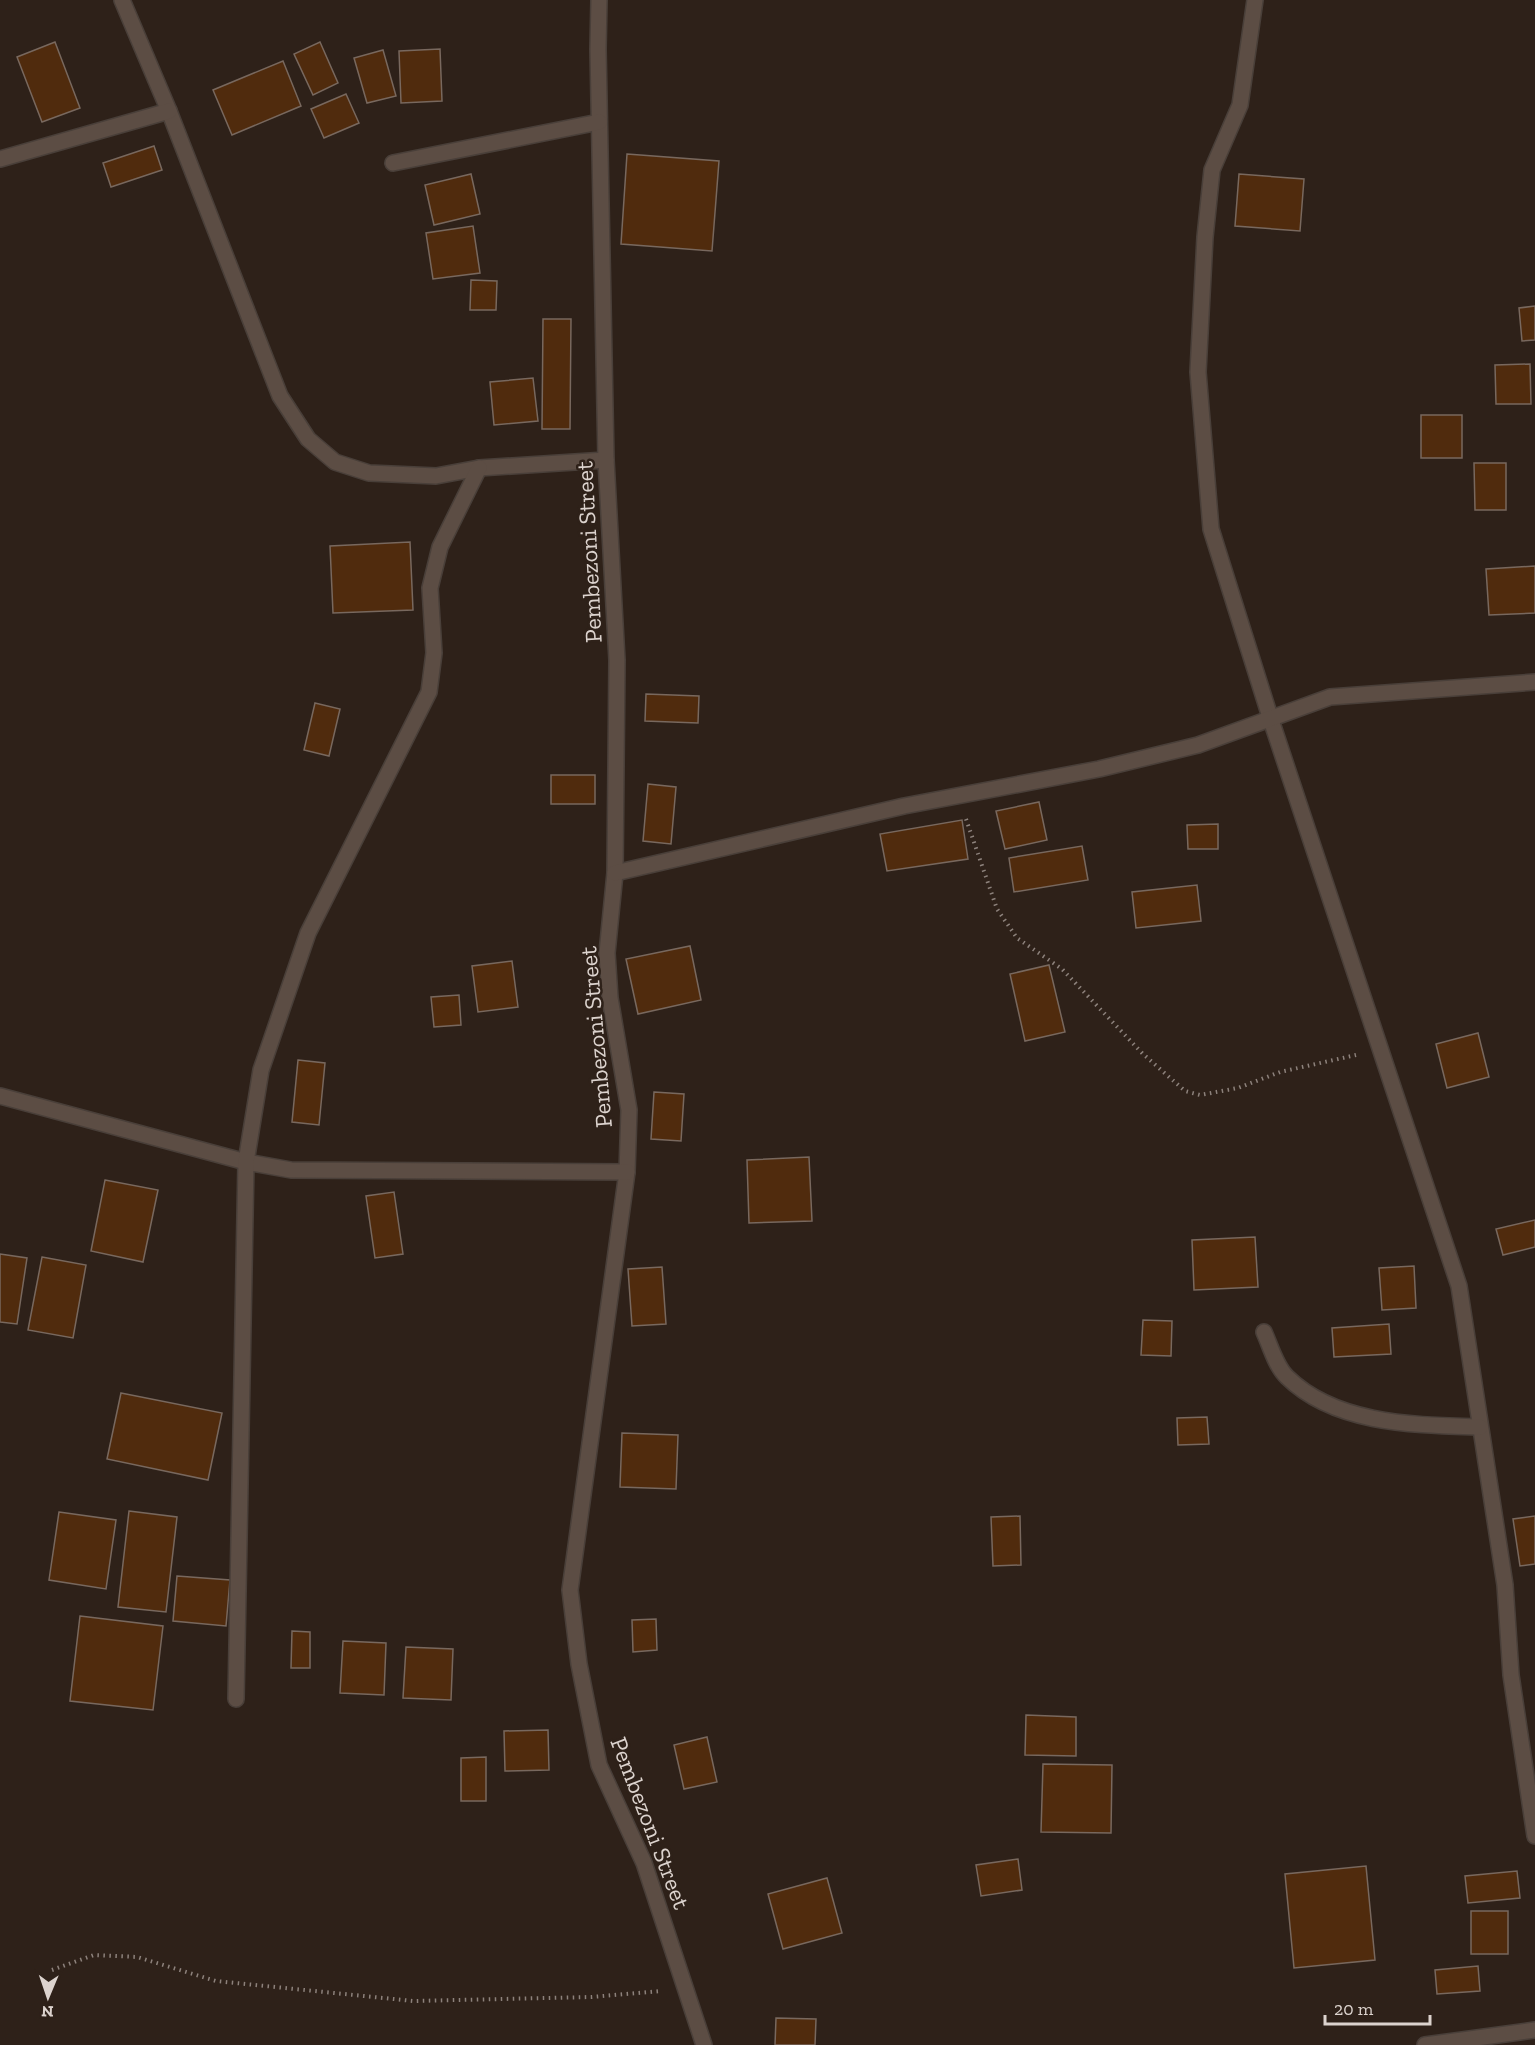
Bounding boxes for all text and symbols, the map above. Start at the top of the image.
street label: Pembezoni Street [569,460,608,644]
street label: Pembezoni Street [573,945,618,1129]
street label: Pembezoni Street [604,1733,697,1913]
north arrow [18,1967,78,2027]
scale bar [1325,1988,1430,2026]
text: 20 m [1334,1998,1374,2020]
text: N [41,2002,54,2021]

